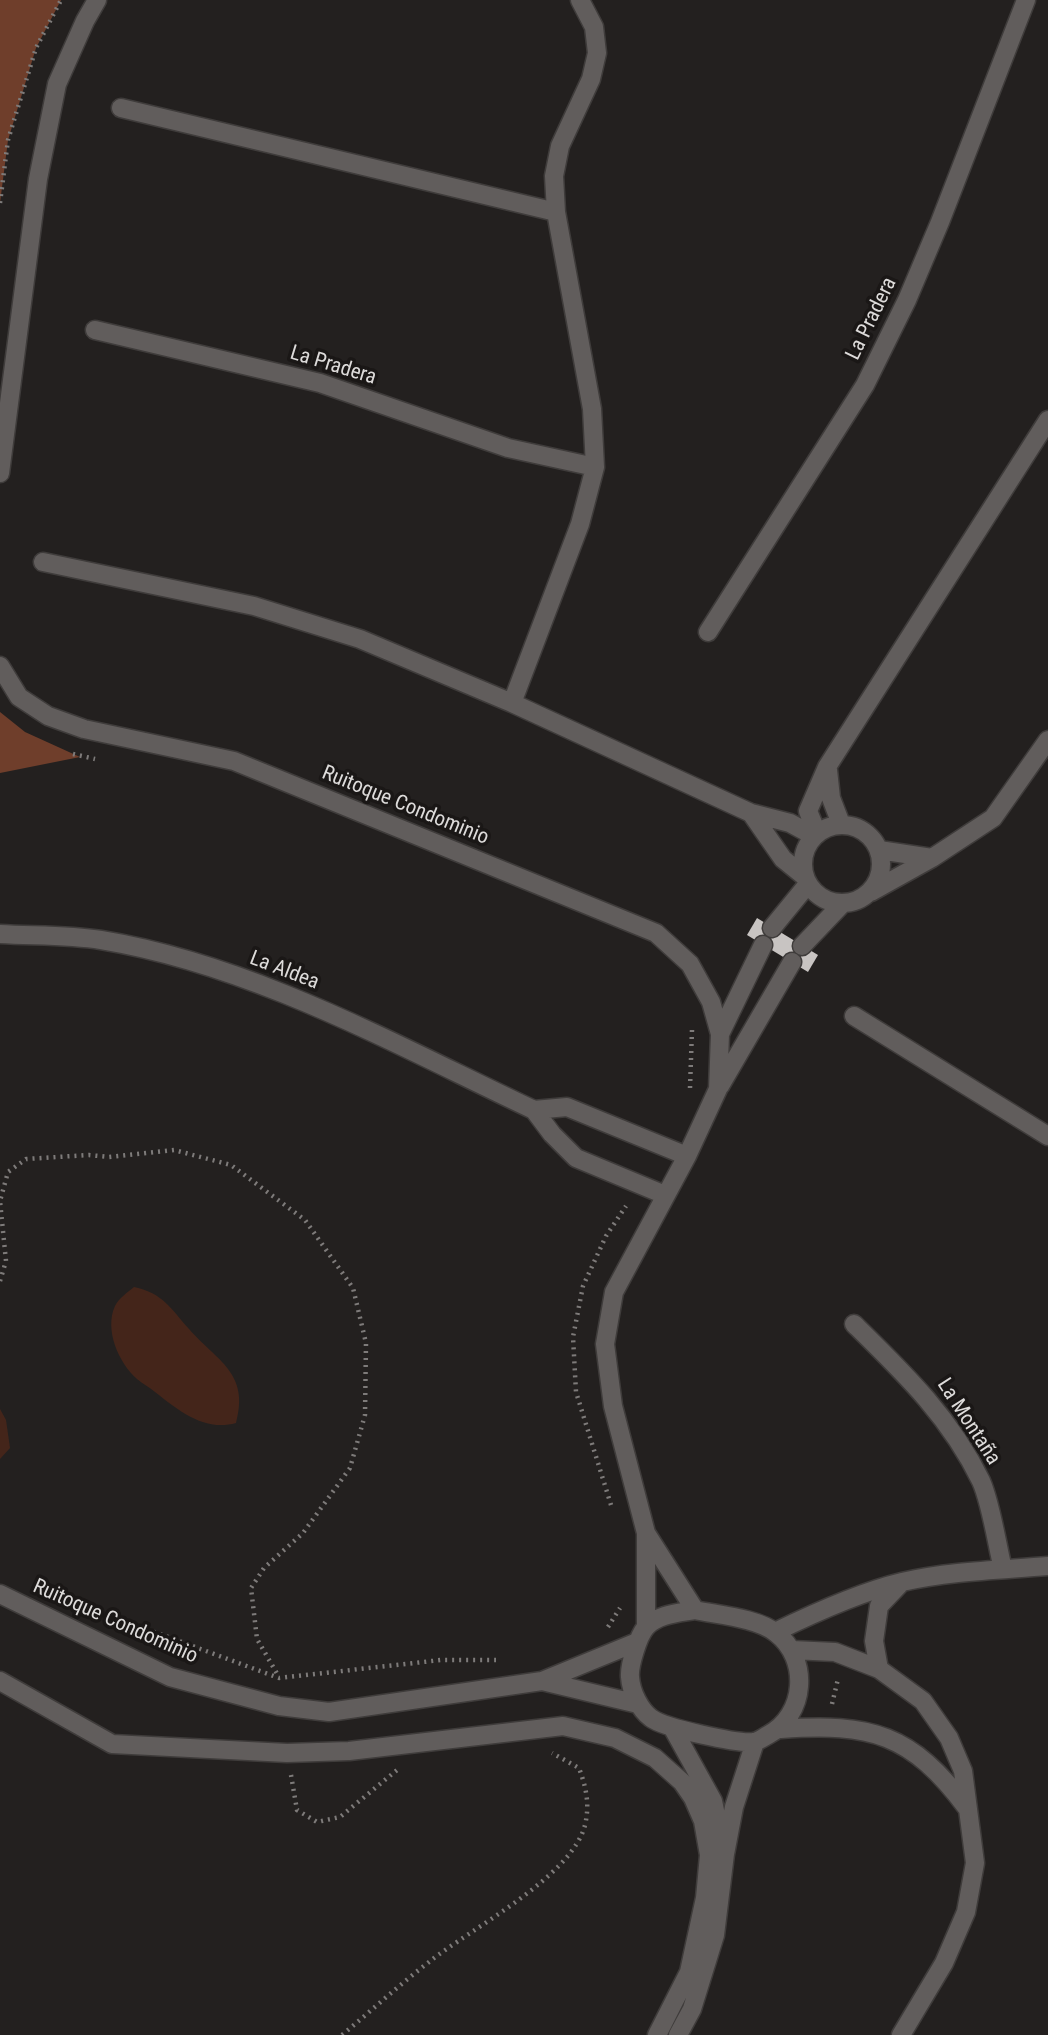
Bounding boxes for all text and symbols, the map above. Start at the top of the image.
street label: La Pradera [841,274,903,364]
street label: La Pradera [287,341,379,391]
street label: Ruitoque Condominio [318,761,492,851]
street label: La Aldea [246,946,322,996]
street label: La Montaña [931,1374,1005,1470]
street label: Ruitoque Condominio [29,1574,201,1670]

